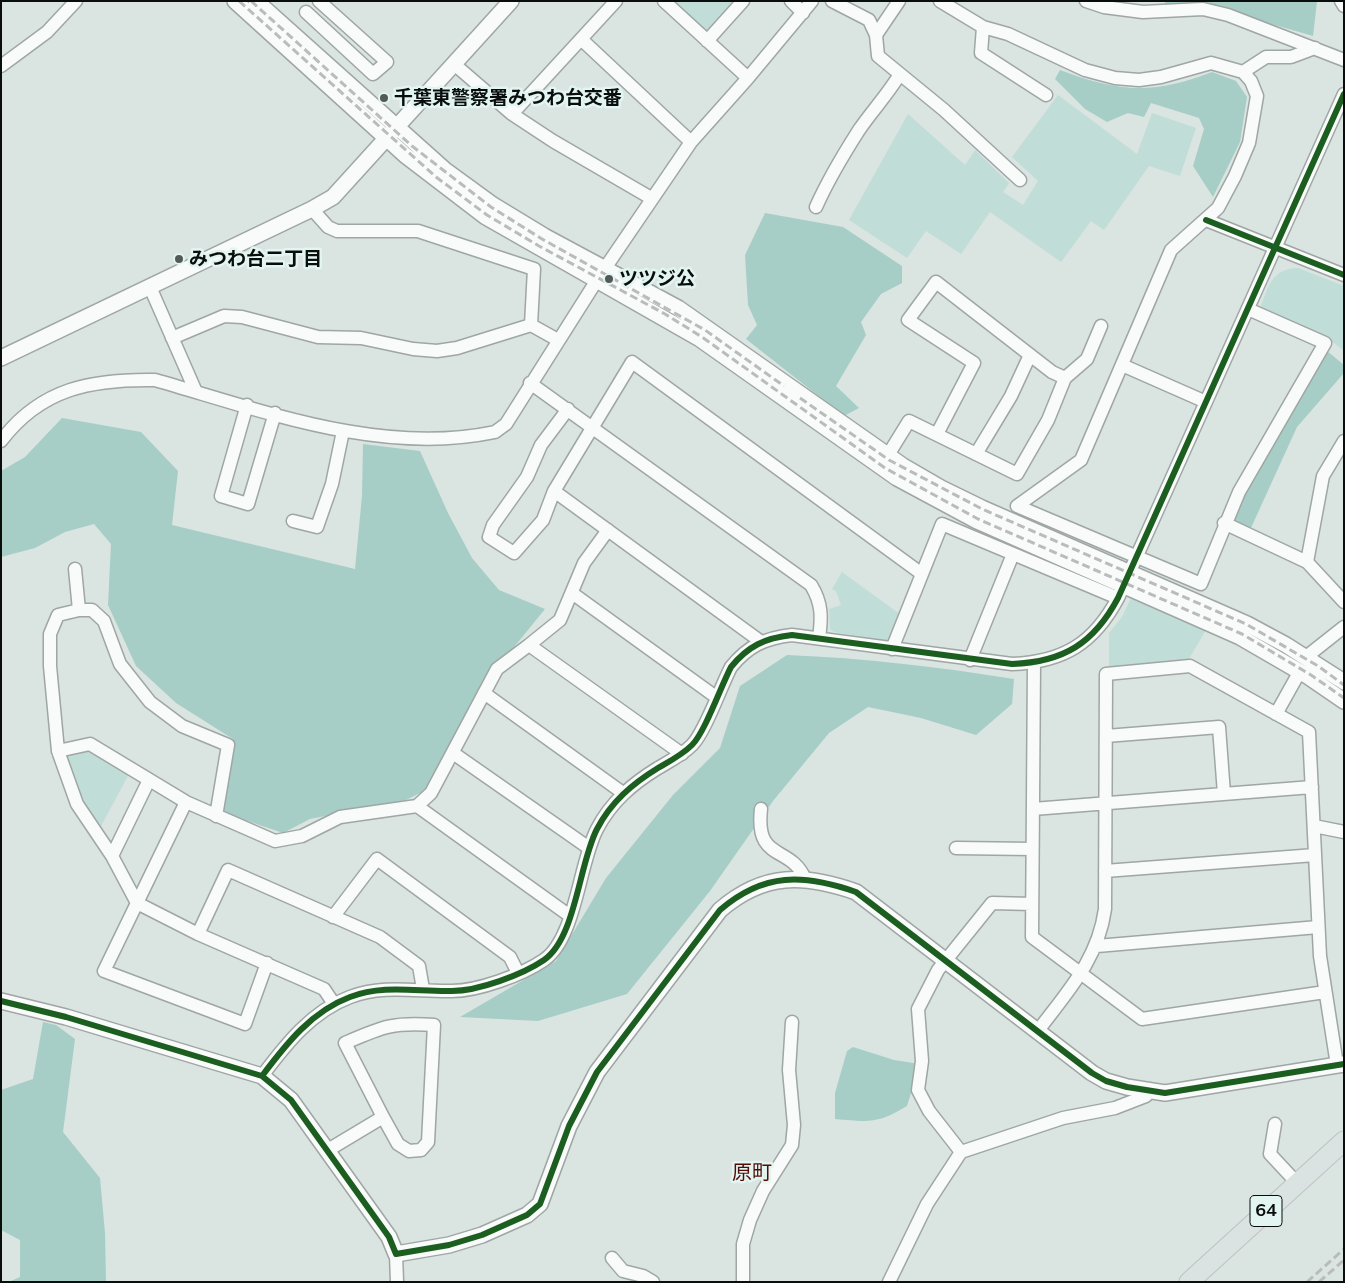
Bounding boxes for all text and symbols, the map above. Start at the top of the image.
place label: 千葉東警察署みつわ台交番 [394,87,622,109]
marker: 千葉東警察署みつわ台交番 [378,92,390,104]
place label: みつわ台二丁目 [189,248,322,270]
marker: みつわ台二丁目 [173,253,185,265]
place label: ツツジ公 [619,268,695,290]
marker: ツツジ公 [603,273,615,285]
district label: 原町 [732,1161,772,1185]
road number: 64 [1250,1196,1282,1226]

